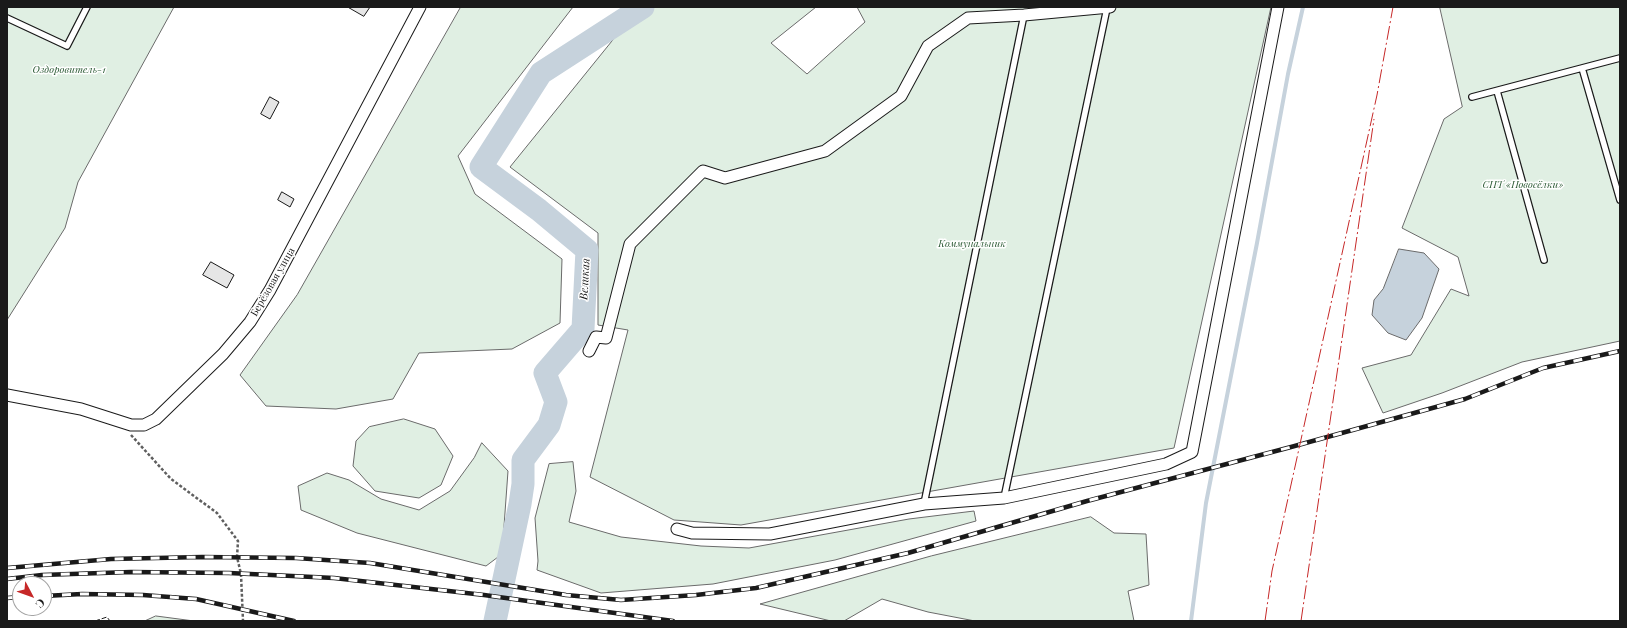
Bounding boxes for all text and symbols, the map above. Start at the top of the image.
park label: Оздоровитель-1 [32,64,106,76]
park label: СНТ «Новосёлки» [1483,179,1563,191]
park label: Коммунальник [938,238,1006,250]
street label: Берёзовая улица [248,246,298,318]
water label: Великая [577,258,593,300]
north arrow [12,576,52,616]
text: С [32,596,49,611]

